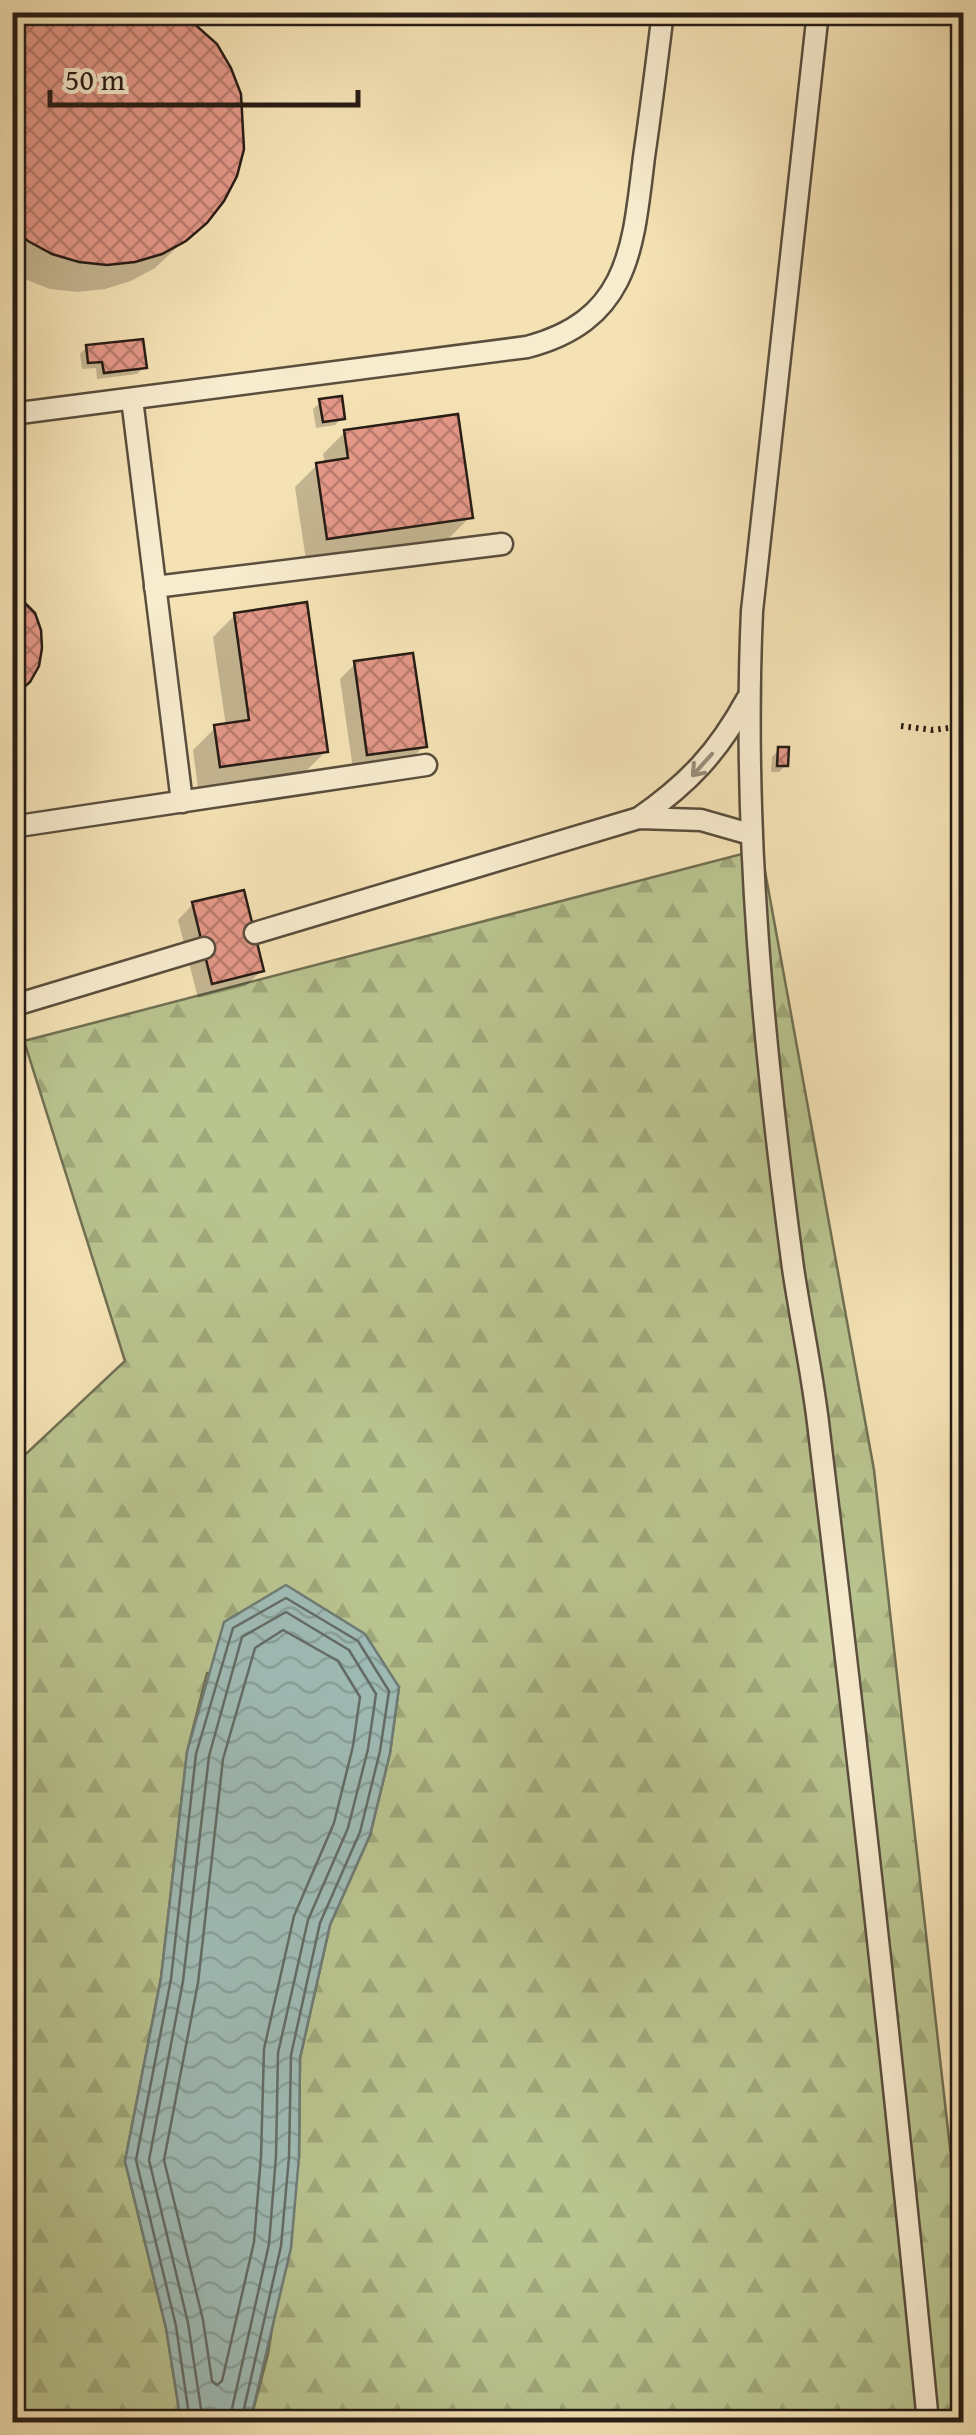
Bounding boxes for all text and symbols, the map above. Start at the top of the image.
scale bar [50,45,358,107]
text: 50 m [65,57,125,101]
one-way arrow [691,752,714,777]

